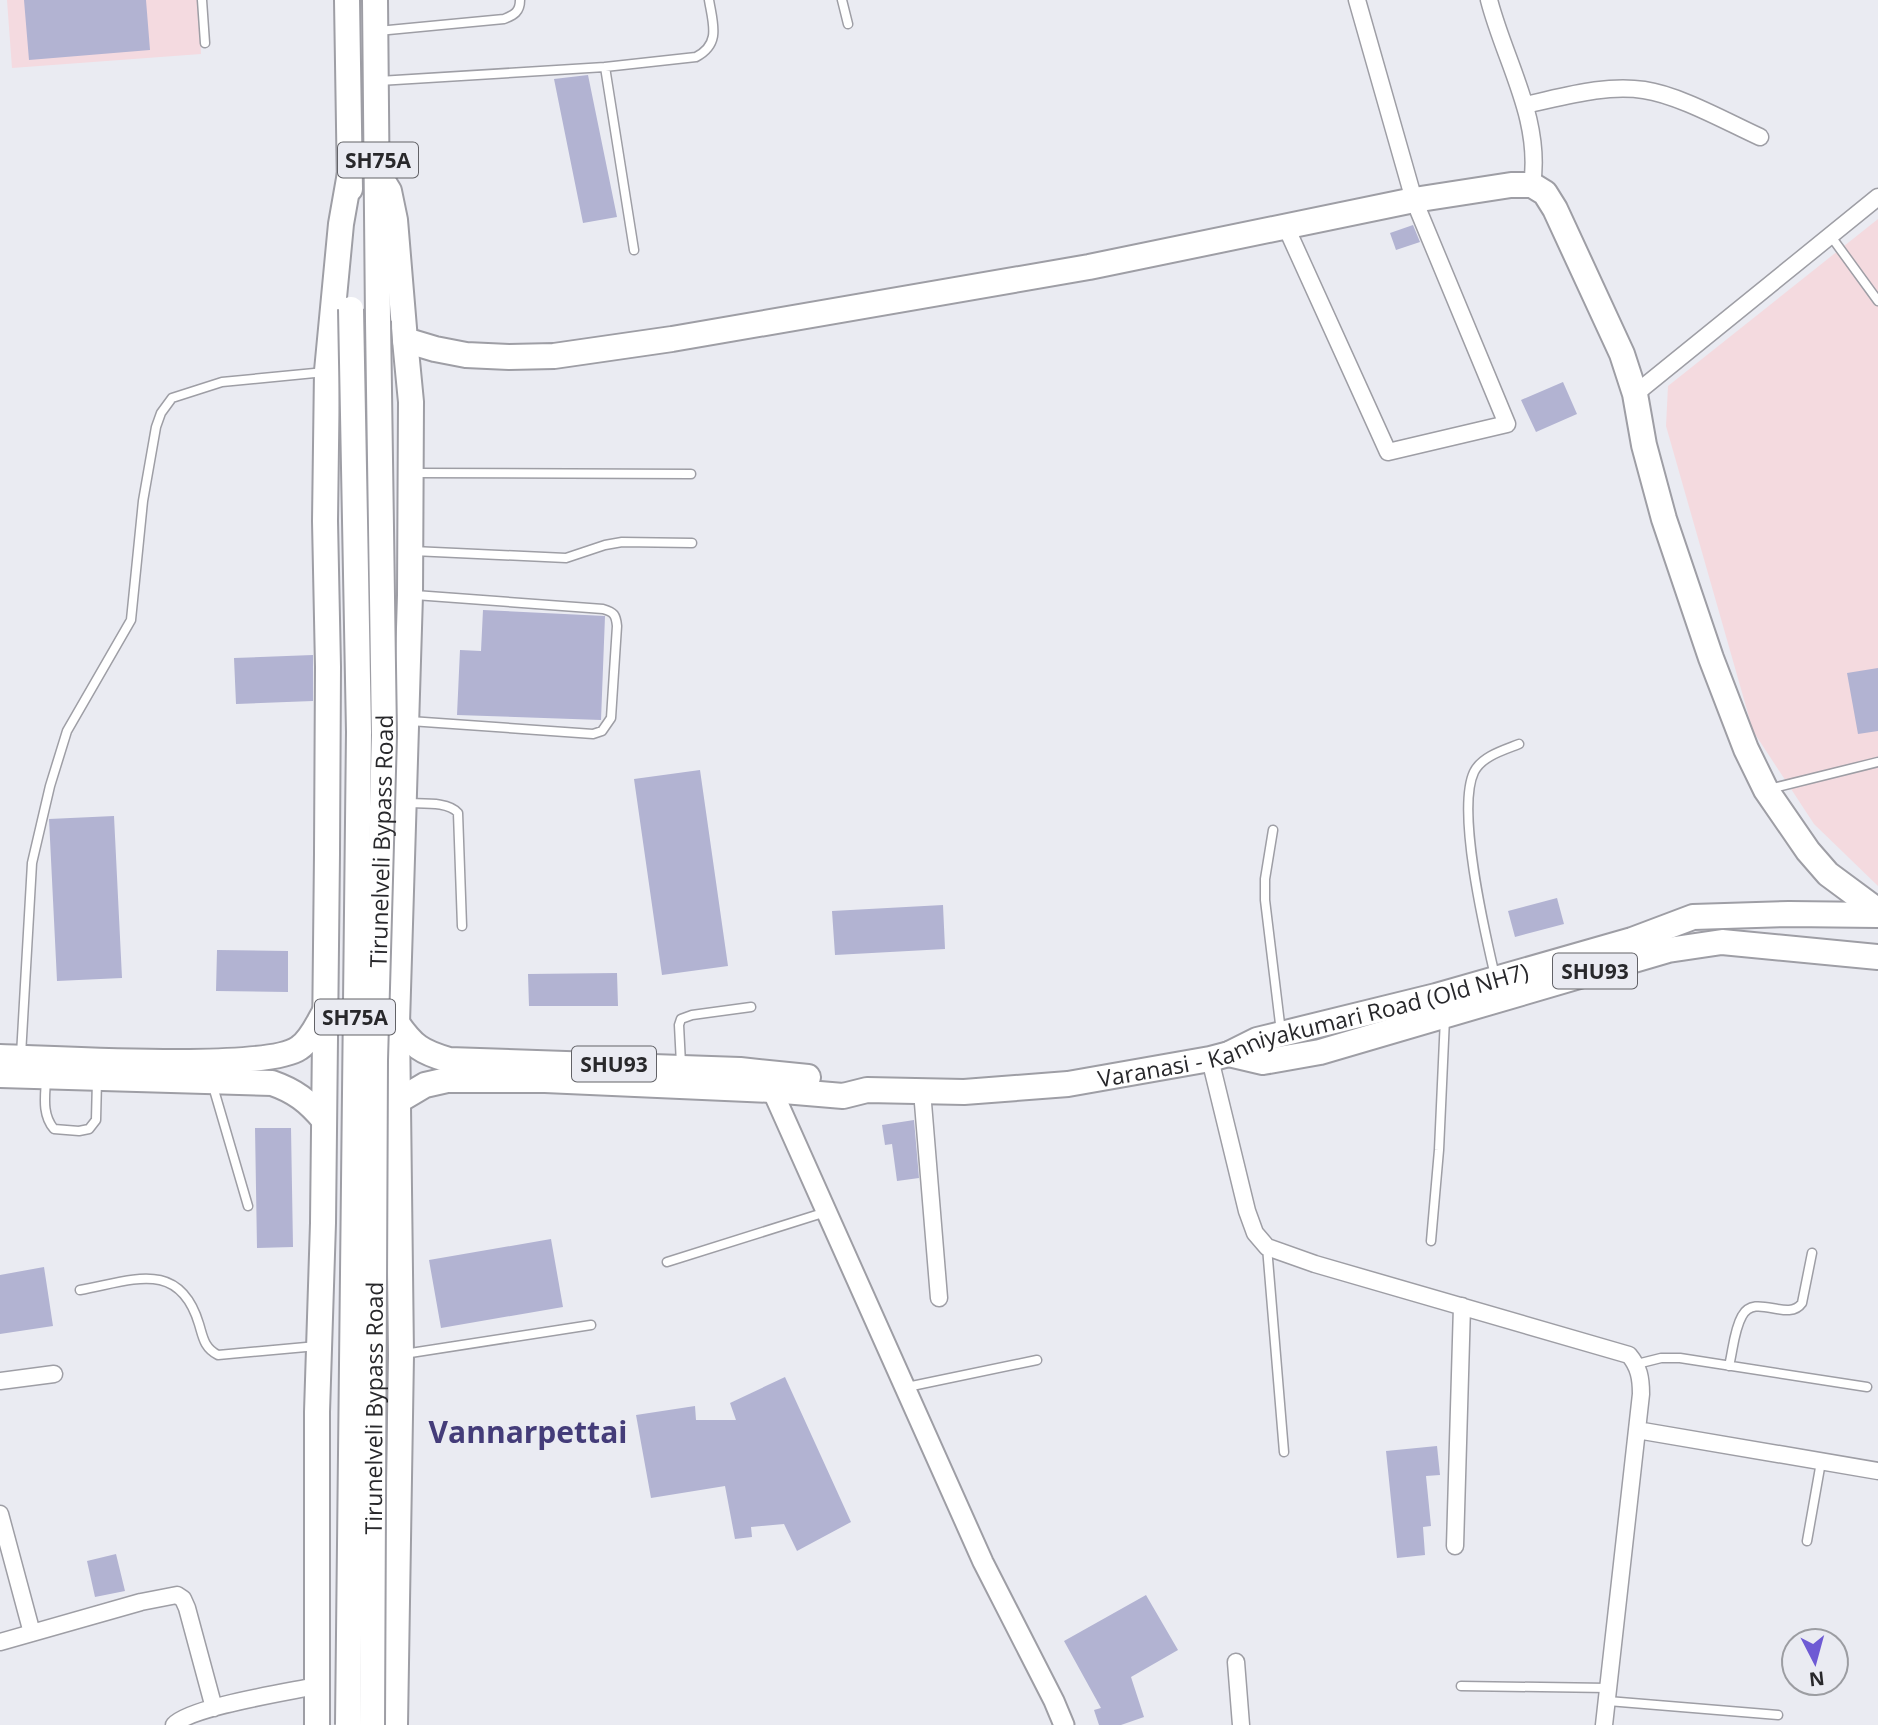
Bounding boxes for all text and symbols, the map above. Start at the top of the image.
road number: SH75A [338,142,418,178]
street label: Tirunelveli Bypass Road [362,714,400,968]
street label: Varanasi - Kanniyakumari Road (Old NH7) [1095,954,1532,1094]
road number: SHU93 [1553,954,1637,988]
road number: SH75A [315,1000,395,1034]
road number: SHU93 [572,1046,656,1082]
street label: Tirunelveli Bypass Road [357,1281,390,1535]
district label: Vannarpettai [429,1411,627,1452]
north arrow [1780,1627,1850,1697]
text: N [1808,1665,1826,1693]

